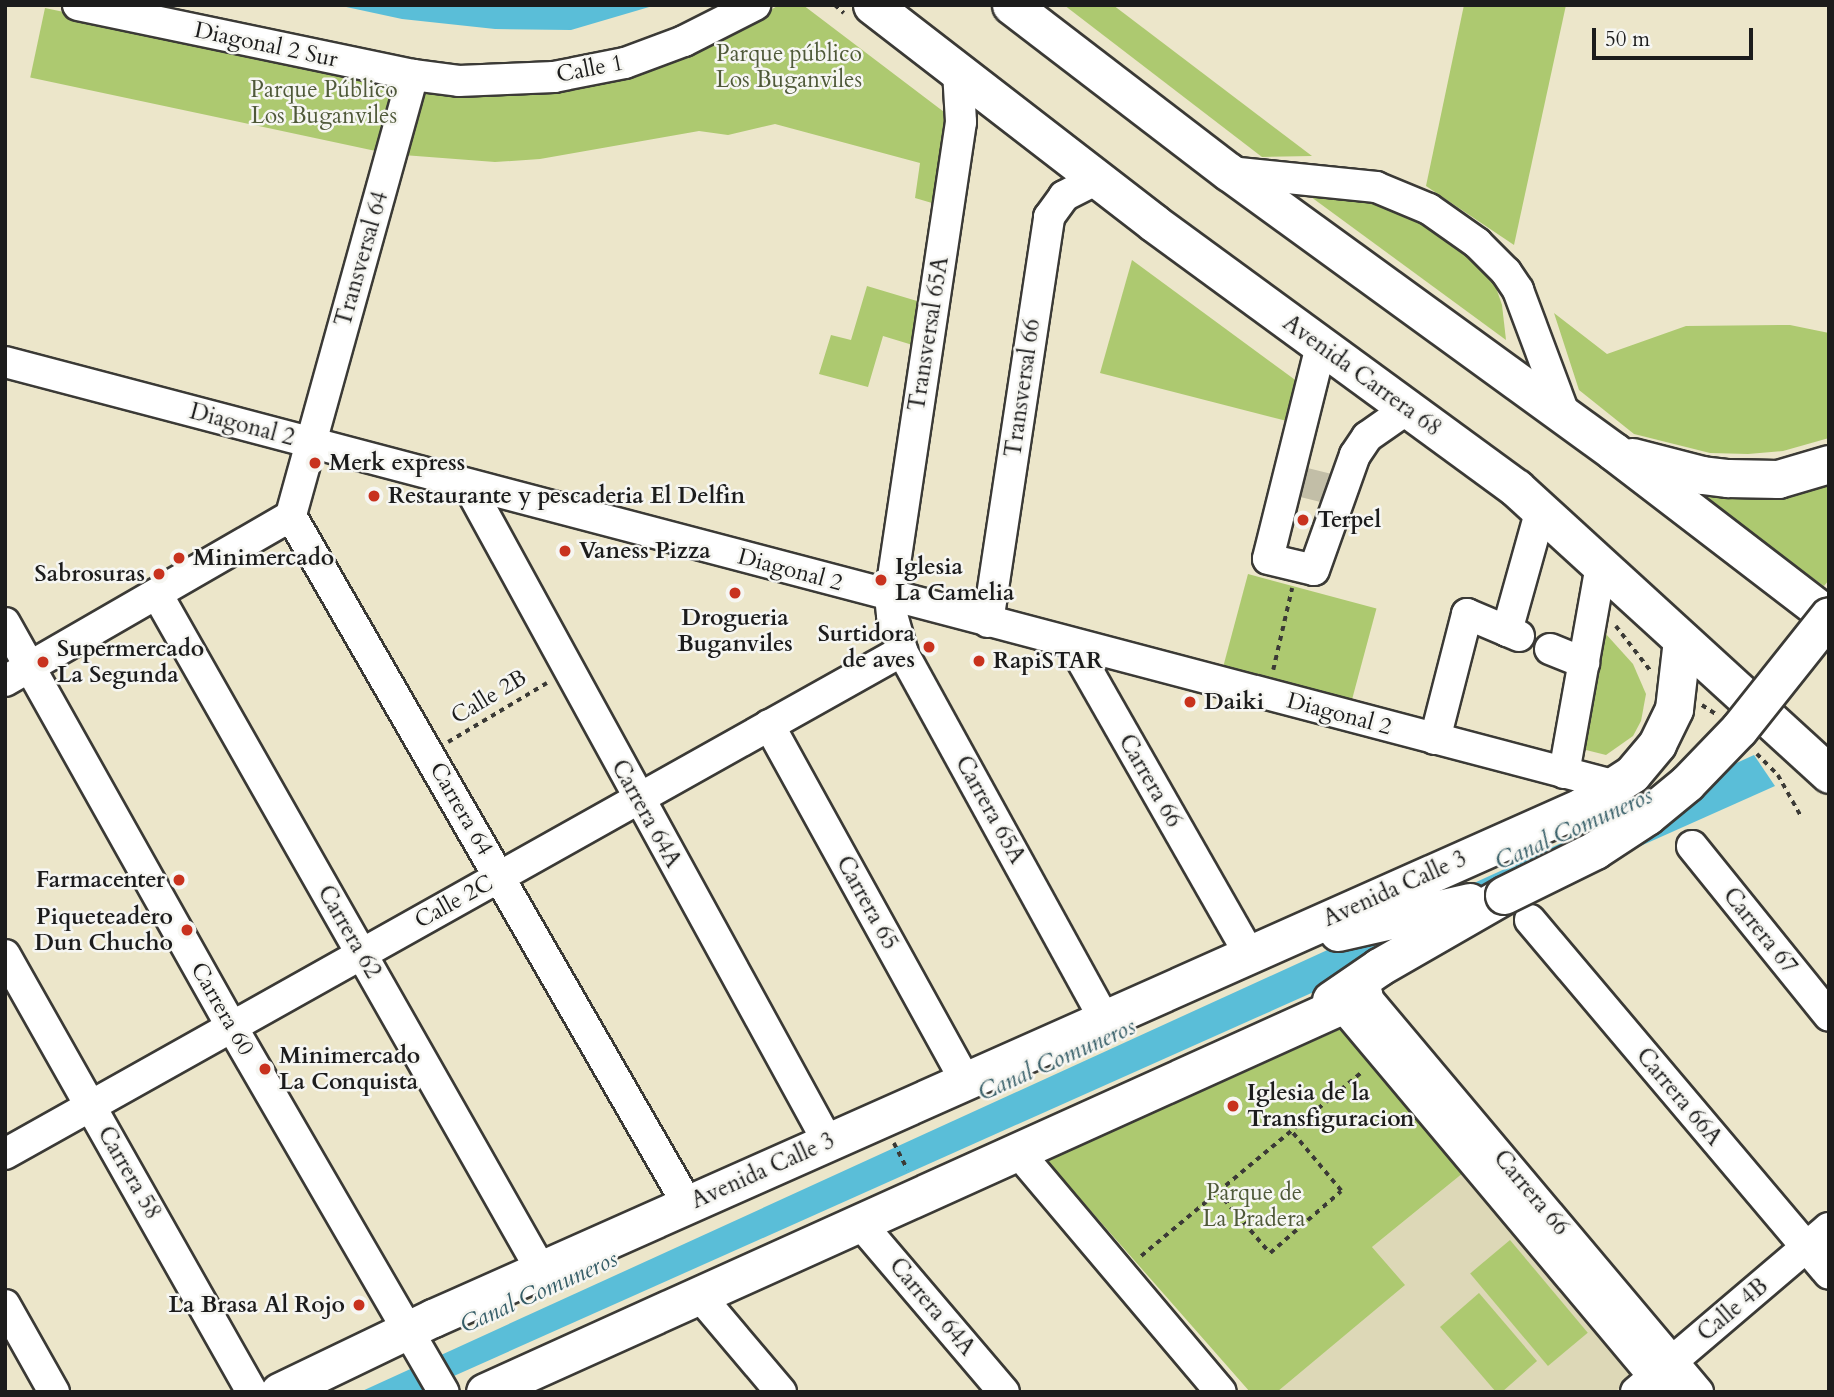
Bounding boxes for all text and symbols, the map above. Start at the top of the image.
scale bar [1596,14,1757,58]
street label: Diagonal 2 Sur [192,16,340,74]
text: 50 m [1605,25,1650,54]
park label: Parque público Los Buganviles [716,40,862,94]
street label: Calle 1 [554,49,626,89]
park label: Parque Público Los Buganviles [250,76,398,130]
street label: Transversal 64 [329,188,395,330]
street label: Transversal 65A [903,255,955,413]
street label: Avenida Carrera 68 [1277,309,1447,443]
street label: Transversal 66 [1000,317,1046,459]
street label: Diagonal 2 [187,398,297,452]
place label: Merk express [329,449,465,477]
marker: Merk express [307,455,323,471]
place label: Restaurante y pescaderia El Delfin [388,482,745,510]
marker: Restaurante y pescaderia El Delfin [366,488,382,504]
place label: Terpel [1317,506,1381,534]
marker: Terpel [1295,512,1311,528]
place label: Vaness Pizza [579,537,711,565]
marker: Vaness Pizza [557,543,573,559]
street label: Diagonal 2 [735,543,845,597]
place label: Minimercado [193,544,334,572]
marker: Minimercado [171,550,187,566]
place label: Iglesia La Camelia [895,553,1014,607]
place label: Sabrosuras [35,560,145,588]
marker: Sabrosuras [151,566,167,582]
marker: Iglesia La Camelia [873,572,889,588]
marker: Drogueria Buganviles [727,585,743,601]
place label: Drogueria Buganviles [677,604,793,658]
place label: Surtidora de aves [818,620,915,674]
place label: Supermercado La Segunda [57,635,204,689]
marker: Surtidora de aves [921,639,937,655]
place label: RapiSTAR [993,647,1103,675]
marker: RapiSTAR [971,653,987,669]
marker: Supermercado La Segunda [35,654,51,670]
street label: Calle 2B [446,664,532,730]
street label: Diagonal 2 [1284,687,1394,741]
place label: Daiki [1204,688,1264,716]
marker: Daiki [1182,694,1198,710]
street label: Carrera 66 [1112,730,1188,832]
street label: Carrera 65A [949,751,1031,869]
street label: Carrera 64A [605,755,687,873]
street label: Carrera 64 [423,758,499,860]
water label: Canal Comuneros [1491,781,1657,877]
street label: Avenida Calle 3 [1319,845,1471,933]
street label: Carrera 65 [830,851,904,955]
place label: Farmacenter [36,866,165,894]
street label: Calle 2C [410,869,498,935]
marker: Farmacenter [171,872,187,888]
street label: Carrera 62 [311,881,387,983]
street label: Carrera 67 [1717,882,1803,980]
place label: Piqueteadero Dun Chucho [34,903,173,957]
marker: Piqueteadero Dun Chucho [179,922,195,938]
street label: Carrera 60 [184,958,260,1060]
water label: Canal Comuneros [974,1012,1140,1108]
place label: Minimercado La Conquista [279,1042,420,1096]
street label: Carrera 66A [1630,1042,1728,1152]
marker: Minimercado La Conquista [257,1061,273,1077]
place label: Iglesia de la Transfiguracion [1247,1079,1415,1133]
marker: Iglesia de la Transfiguracion [1225,1098,1241,1114]
street label: Carrera 58 [91,1122,167,1224]
street label: Avenida Calle 3 [687,1127,839,1215]
street label: Carrera 66 [1487,1145,1575,1241]
park label: Parque de La Pradera [1203,1179,1305,1233]
water label: Canal Comuneros [456,1244,622,1340]
street label: Carrera 64A [883,1252,981,1362]
street label: Calle 4B [1692,1273,1774,1347]
place label: La Brasa Al Rojo [169,1291,345,1319]
marker: La Brasa Al Rojo [351,1297,367,1313]

